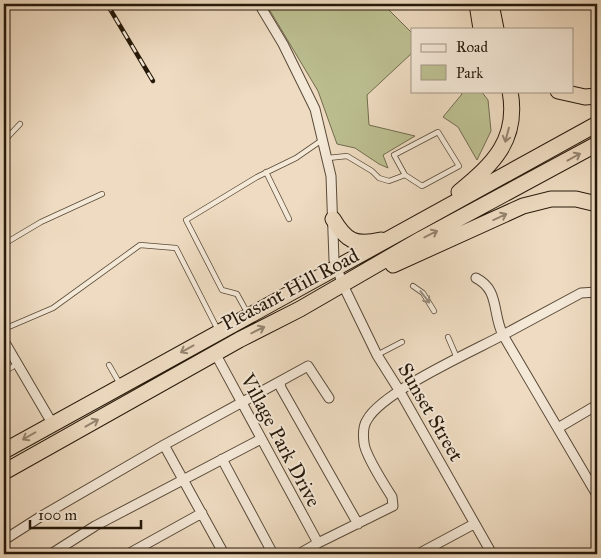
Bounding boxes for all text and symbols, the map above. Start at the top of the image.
legend [411,28,574,92]
text: Road [456,38,488,56]
text: Park [456,64,483,82]
one-way arrow [502,127,511,143]
one-way arrow [566,152,581,162]
one-way arrow [492,212,507,221]
one-way arrow [423,229,438,238]
street label: Pleasant Hill Road [217,243,363,335]
one-way arrow [419,290,430,303]
one-way arrow [250,325,265,334]
one-way arrow [179,344,194,354]
street label: Sunset Street [393,359,469,465]
street label: Village Park Drive [234,368,326,511]
one-way arrow [85,417,99,427]
one-way arrow [22,432,37,442]
scale bar [30,498,141,530]
text: 100 m [38,506,78,524]

